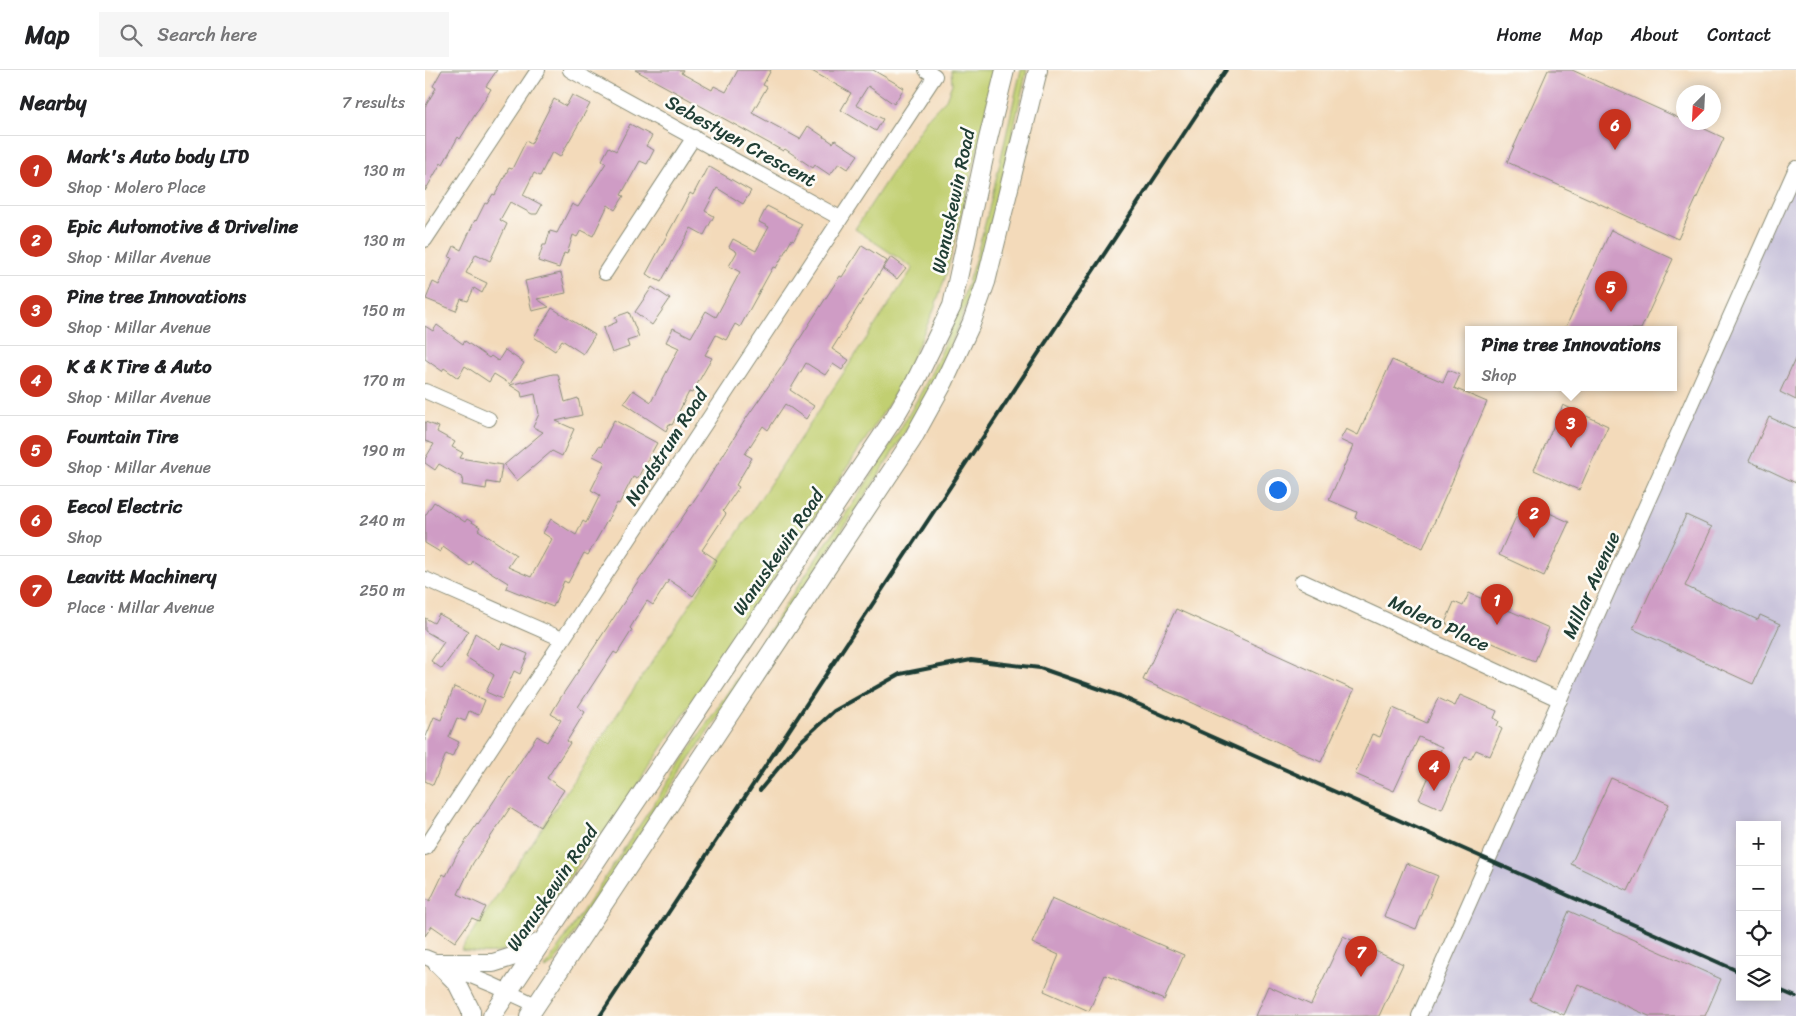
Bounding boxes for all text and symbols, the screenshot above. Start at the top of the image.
search box [99,12,449,57]
text: Map [25,14,69,56]
text: Search here [157,18,257,51]
text: Home [1497,19,1542,51]
text: Map [1570,19,1603,51]
text: About [1631,19,1679,51]
text: Contact [1707,19,1771,51]
icon: search [117,21,145,49]
text: Nearby [20,84,86,122]
north arrow [1676,85,1721,130]
street label: Sebestyen Crescent [659,86,823,196]
text: 7 results [342,88,405,117]
pin: 6 [1599,109,1631,150]
street label: Wanuskewin Road [922,124,985,276]
text: Mark's Auto body LTD [67,140,249,173]
text: 1 [33,156,39,185]
text: 130 m [363,156,405,185]
text: Shop · Molero Place [67,173,206,202]
text: Epic Automotive & Driveline [67,210,298,243]
text: 2 [31,226,41,255]
text: 130 m [363,226,405,255]
text: Shop · Millar Avenue [67,243,211,272]
pin: 5 [1595,271,1627,312]
text: Pine tree Innovations [67,280,246,313]
text: 3 [32,296,40,325]
text: 150 m [362,296,405,325]
text: Shop · Millar Avenue [67,313,211,342]
popup [1465,326,1677,391]
text: Pine tree Innovations [1482,328,1660,361]
text: K & K Tire & Auto [67,350,212,383]
text: Shop [1482,361,1517,390]
text: 4 [31,366,41,395]
text: 170 m [362,366,405,395]
street label: Nordstrum Road [615,380,718,512]
text: Shop · Millar Avenue [67,383,211,412]
pin: 3 [1555,407,1587,448]
text: Fountain Tire [67,420,179,453]
text: 5 [31,436,41,465]
text: 190 m [362,436,405,465]
text: Shop · Millar Avenue [67,453,211,482]
your location [1265,477,1291,503]
street label: Wanuskewin Road [723,480,834,622]
text: Eecol Electric [67,490,182,523]
pin: 2 [1518,497,1550,538]
text: 6 [31,506,41,535]
text: 240 m [359,506,405,535]
text: Shop [67,523,102,552]
street label: Millar Avenue [1553,526,1629,644]
text: Leavitt Machinery [67,560,216,593]
text: 7 [31,576,41,605]
text: 250 m [359,576,405,605]
pin: 1 [1481,584,1513,625]
street label: Molero Place [1383,585,1495,661]
text: Place · Millar Avenue [67,593,215,622]
pin: 4 [1418,750,1450,791]
street label: Wanuskewin Road [497,816,608,958]
map controls [1736,821,1781,1001]
button: + [1736,821,1781,866]
button: − [1736,866,1781,911]
button: locate [1736,911,1781,956]
pin: 7 [1345,936,1377,977]
button: layers [1736,956,1781,1001]

